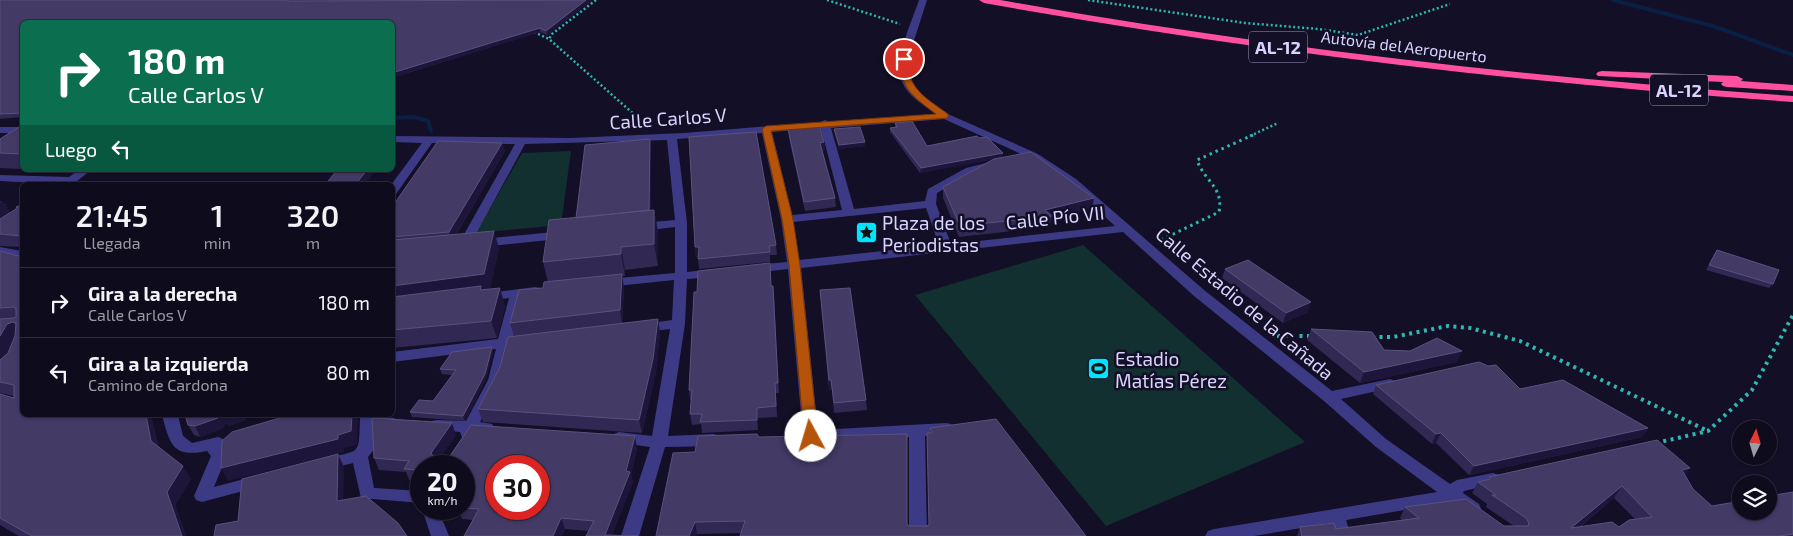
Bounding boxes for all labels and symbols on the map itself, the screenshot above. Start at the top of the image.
street label: Autovía del Aeropuerto [1320,26,1488,66]
road number: AL-12 [1249,32,1307,62]
pin [883,38,925,80]
road number: AL-12 [1650,74,1708,106]
street label: Calle Carlos V [609,102,728,134]
street label: Calle Pío VII [1005,200,1105,234]
place label: Plaza de los Periodistas [882,211,985,256]
place icon: Plaza de los Periodistas [854,221,878,245]
street label: Calle Estadio de la Cañada [1151,222,1339,384]
place label: Estadio Matías Pérez [1115,347,1227,392]
sports icon: Estadio Matías Pérez [1087,357,1111,381]
position arrow [784,409,836,461]
north arrow [1732,420,1778,465]
speed limit sign: 30 [485,455,550,520]

